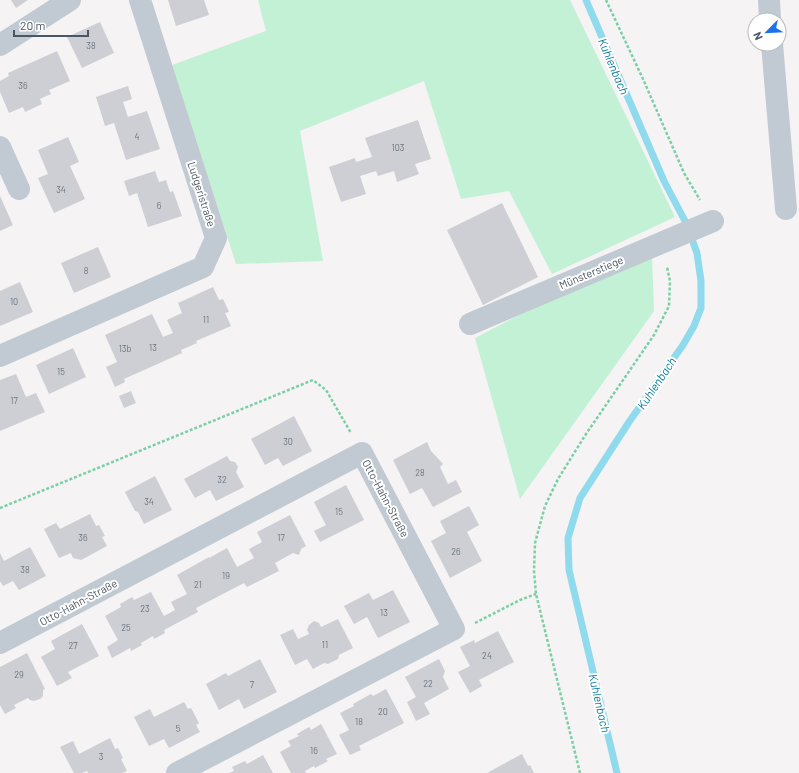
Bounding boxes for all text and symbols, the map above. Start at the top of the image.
scale bar [14,12,88,38]
north arrow [747,12,787,52]
text: 20 m [20,18,46,32]
text: N [750,30,765,42]
water label: Kuhlenbach [596,36,632,96]
house number: 38 [86,40,96,51]
house number: 36 [18,80,28,91]
house number: 4 [135,131,140,142]
house number: 103 [392,142,405,153]
street label: Ludgeristraße [185,160,219,228]
house number: 34 [56,184,66,195]
house number: 6 [157,200,162,211]
street label: Münsterstiege [557,253,625,291]
house number: 8 [84,265,89,276]
house number: 10 [10,296,18,307]
house number: 11 [203,314,209,325]
house number: 13 [149,342,157,353]
house number: 13b [119,343,131,354]
water label: Kuhlenbach [633,354,679,412]
house number: 15 [57,366,65,377]
house number: 17 [10,395,18,406]
house number: 30 [283,436,293,447]
street label: Otto-Hahn-Straße [360,457,412,539]
house number: 28 [415,467,425,478]
house number: 32 [217,474,227,485]
house number: 34 [144,496,154,507]
house number: 15 [335,506,343,517]
house number: 36 [78,532,88,543]
house number: 17 [277,532,285,543]
house number: 26 [451,546,461,557]
house number: 38 [20,564,30,575]
house number: 19 [222,570,230,581]
street label: Otto-Hahn-Straße [37,576,119,628]
house number: 21 [194,579,202,590]
house number: 23 [140,603,150,614]
house number: 13 [380,607,388,618]
house number: 25 [121,622,131,633]
house number: 11 [322,639,328,650]
house number: 27 [68,640,78,651]
house number: 24 [482,650,492,661]
house number: 29 [14,669,24,680]
water label: Kuhlenbach [586,672,614,734]
house number: 22 [423,678,433,689]
house number: 7 [250,679,255,690]
house number: 20 [378,706,388,717]
house number: 18 [355,716,363,727]
house number: 5 [176,723,181,734]
house number: 16 [310,745,318,756]
house number: 3 [99,751,104,762]

